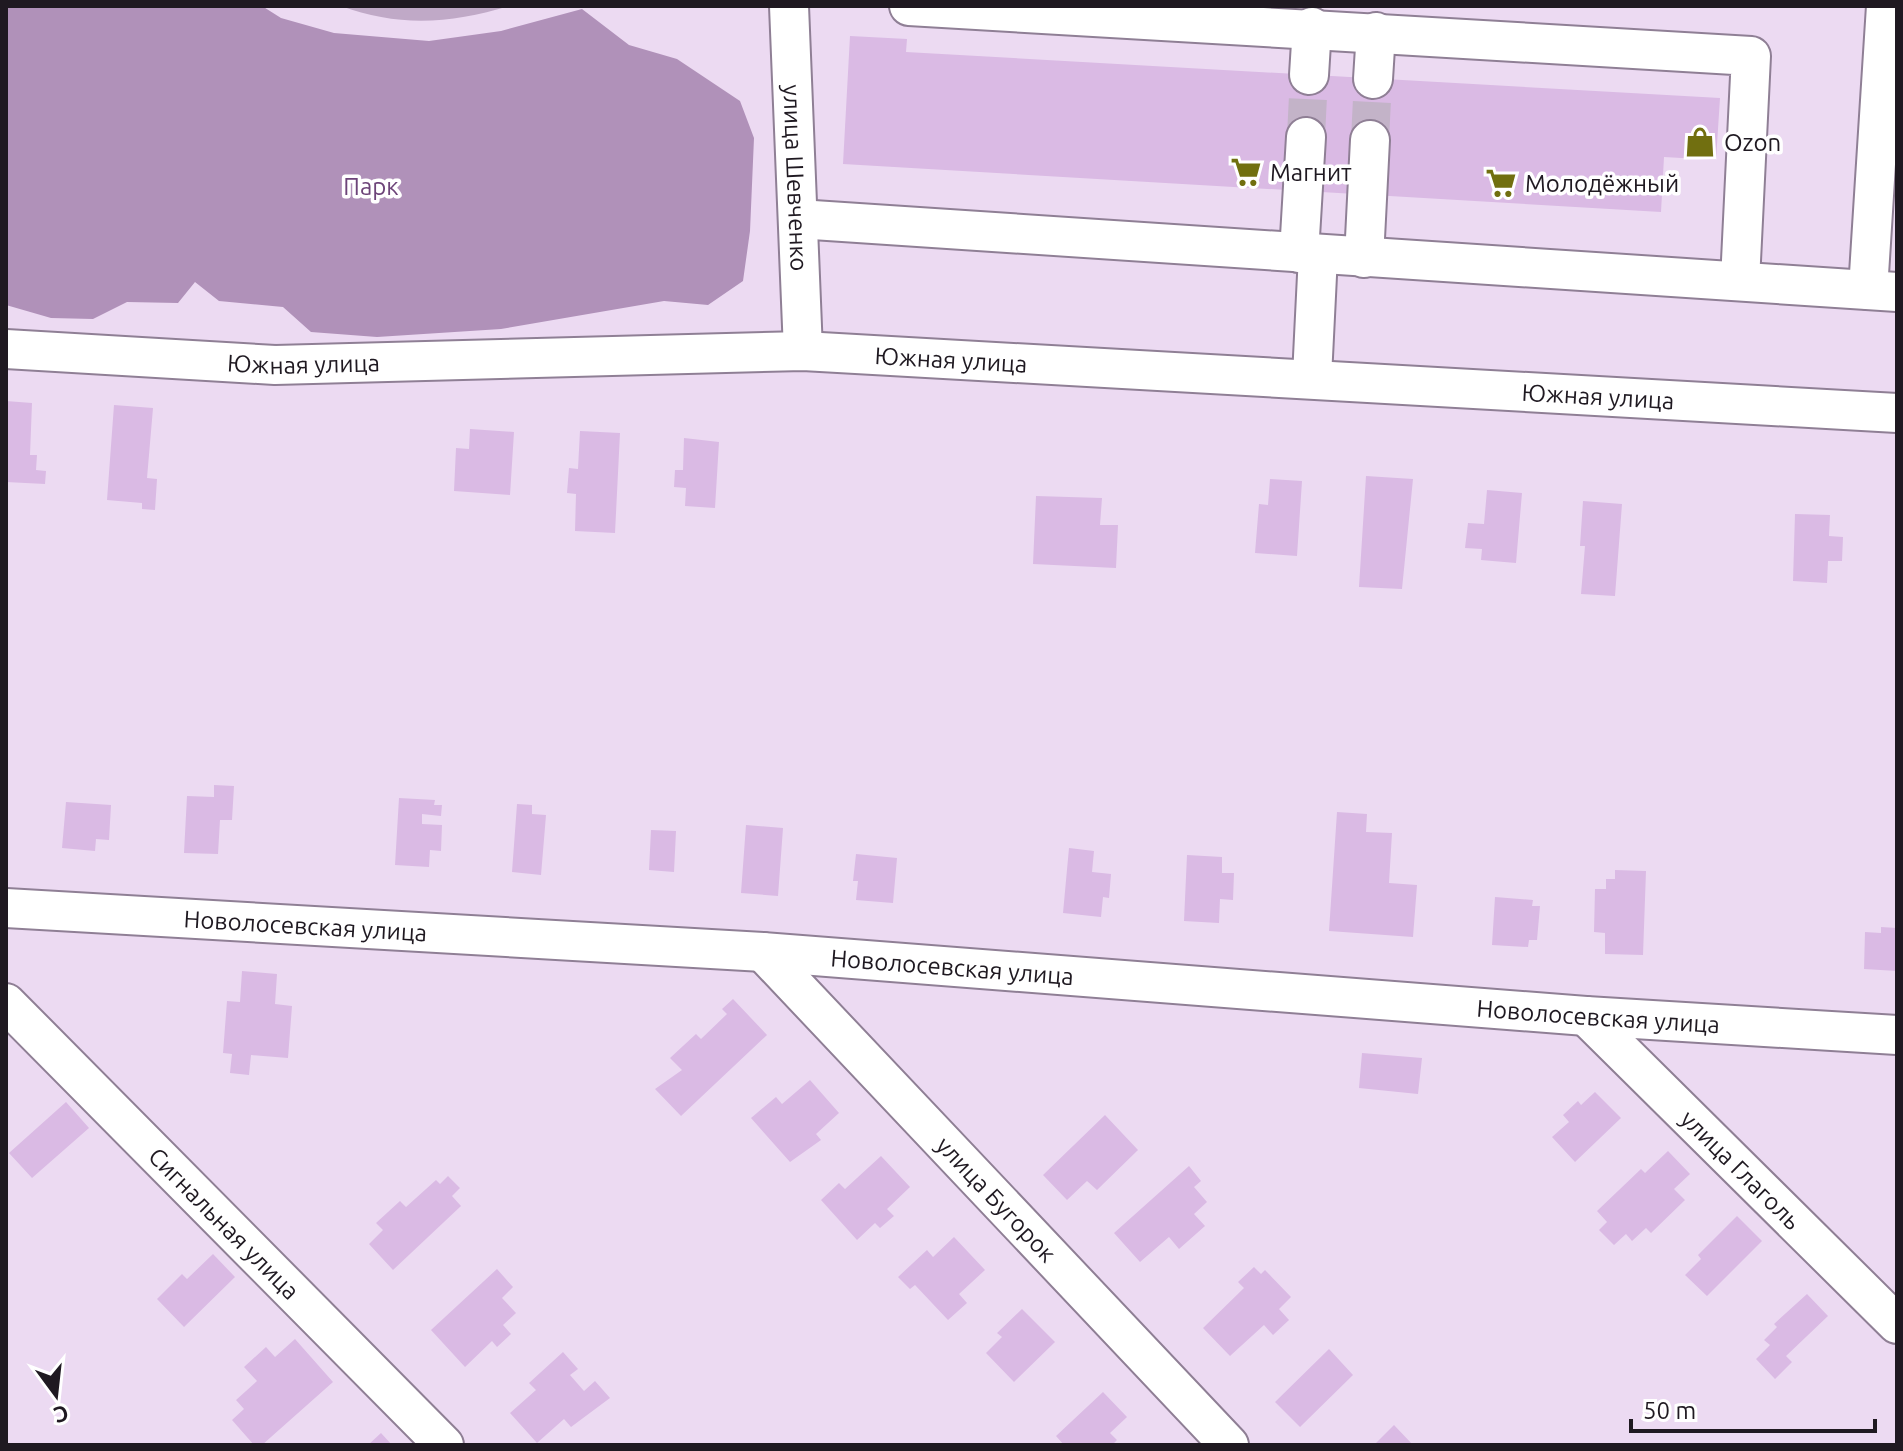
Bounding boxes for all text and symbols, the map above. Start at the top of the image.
street label: улица Шевченко [779,84,813,272]
shop icon: Ozon [1683,125,1717,159]
place label: Ozon [1724,129,1781,156]
supermarket icon: Магнит [1229,155,1263,189]
place label: Магнит [1270,159,1352,186]
supermarket icon: Молодёжный [1484,166,1518,200]
place label: Молодёжный [1525,170,1679,197]
park label: Парк [343,173,399,200]
street label: Южная улица [874,342,1028,377]
street label: Южная улица [226,349,380,379]
street label: Южная улица [1521,378,1675,414]
street label: Новолосевская улица [183,905,428,946]
street label: Новолосевская улица [830,944,1075,990]
street label: Новолосевская улица [1476,994,1721,1038]
street label: улица Глаголь [1675,1104,1806,1234]
street label: улица Бугорок [931,1131,1062,1267]
street label: Сигнальная улица [144,1142,305,1304]
north arrow [16,1355,96,1435]
scale bar [1631,1383,1875,1433]
text: 50 m [1643,1397,1696,1424]
text: С [51,1401,71,1429]

